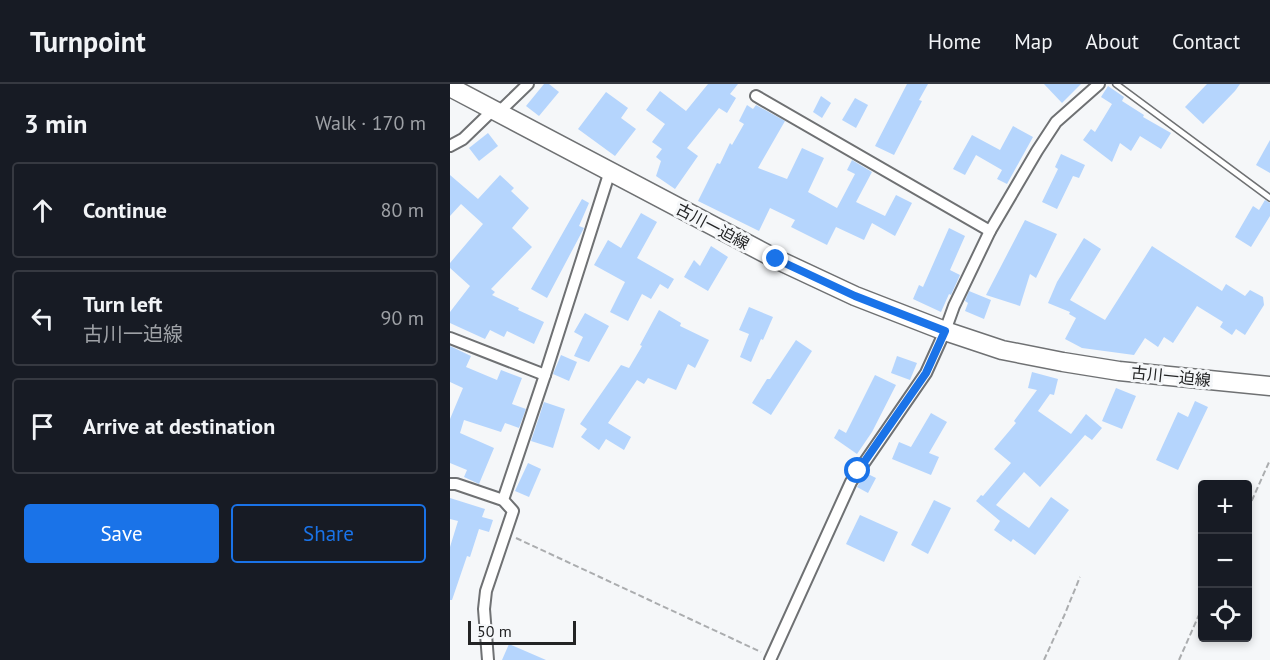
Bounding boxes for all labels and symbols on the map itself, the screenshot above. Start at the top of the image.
street label: 古川一迫線 [673,198,753,254]
route end [762,245,788,271]
street label: 古川一迫線 [1130,362,1212,390]
route start [844,457,870,483]
scale bar [468,618,576,646]

